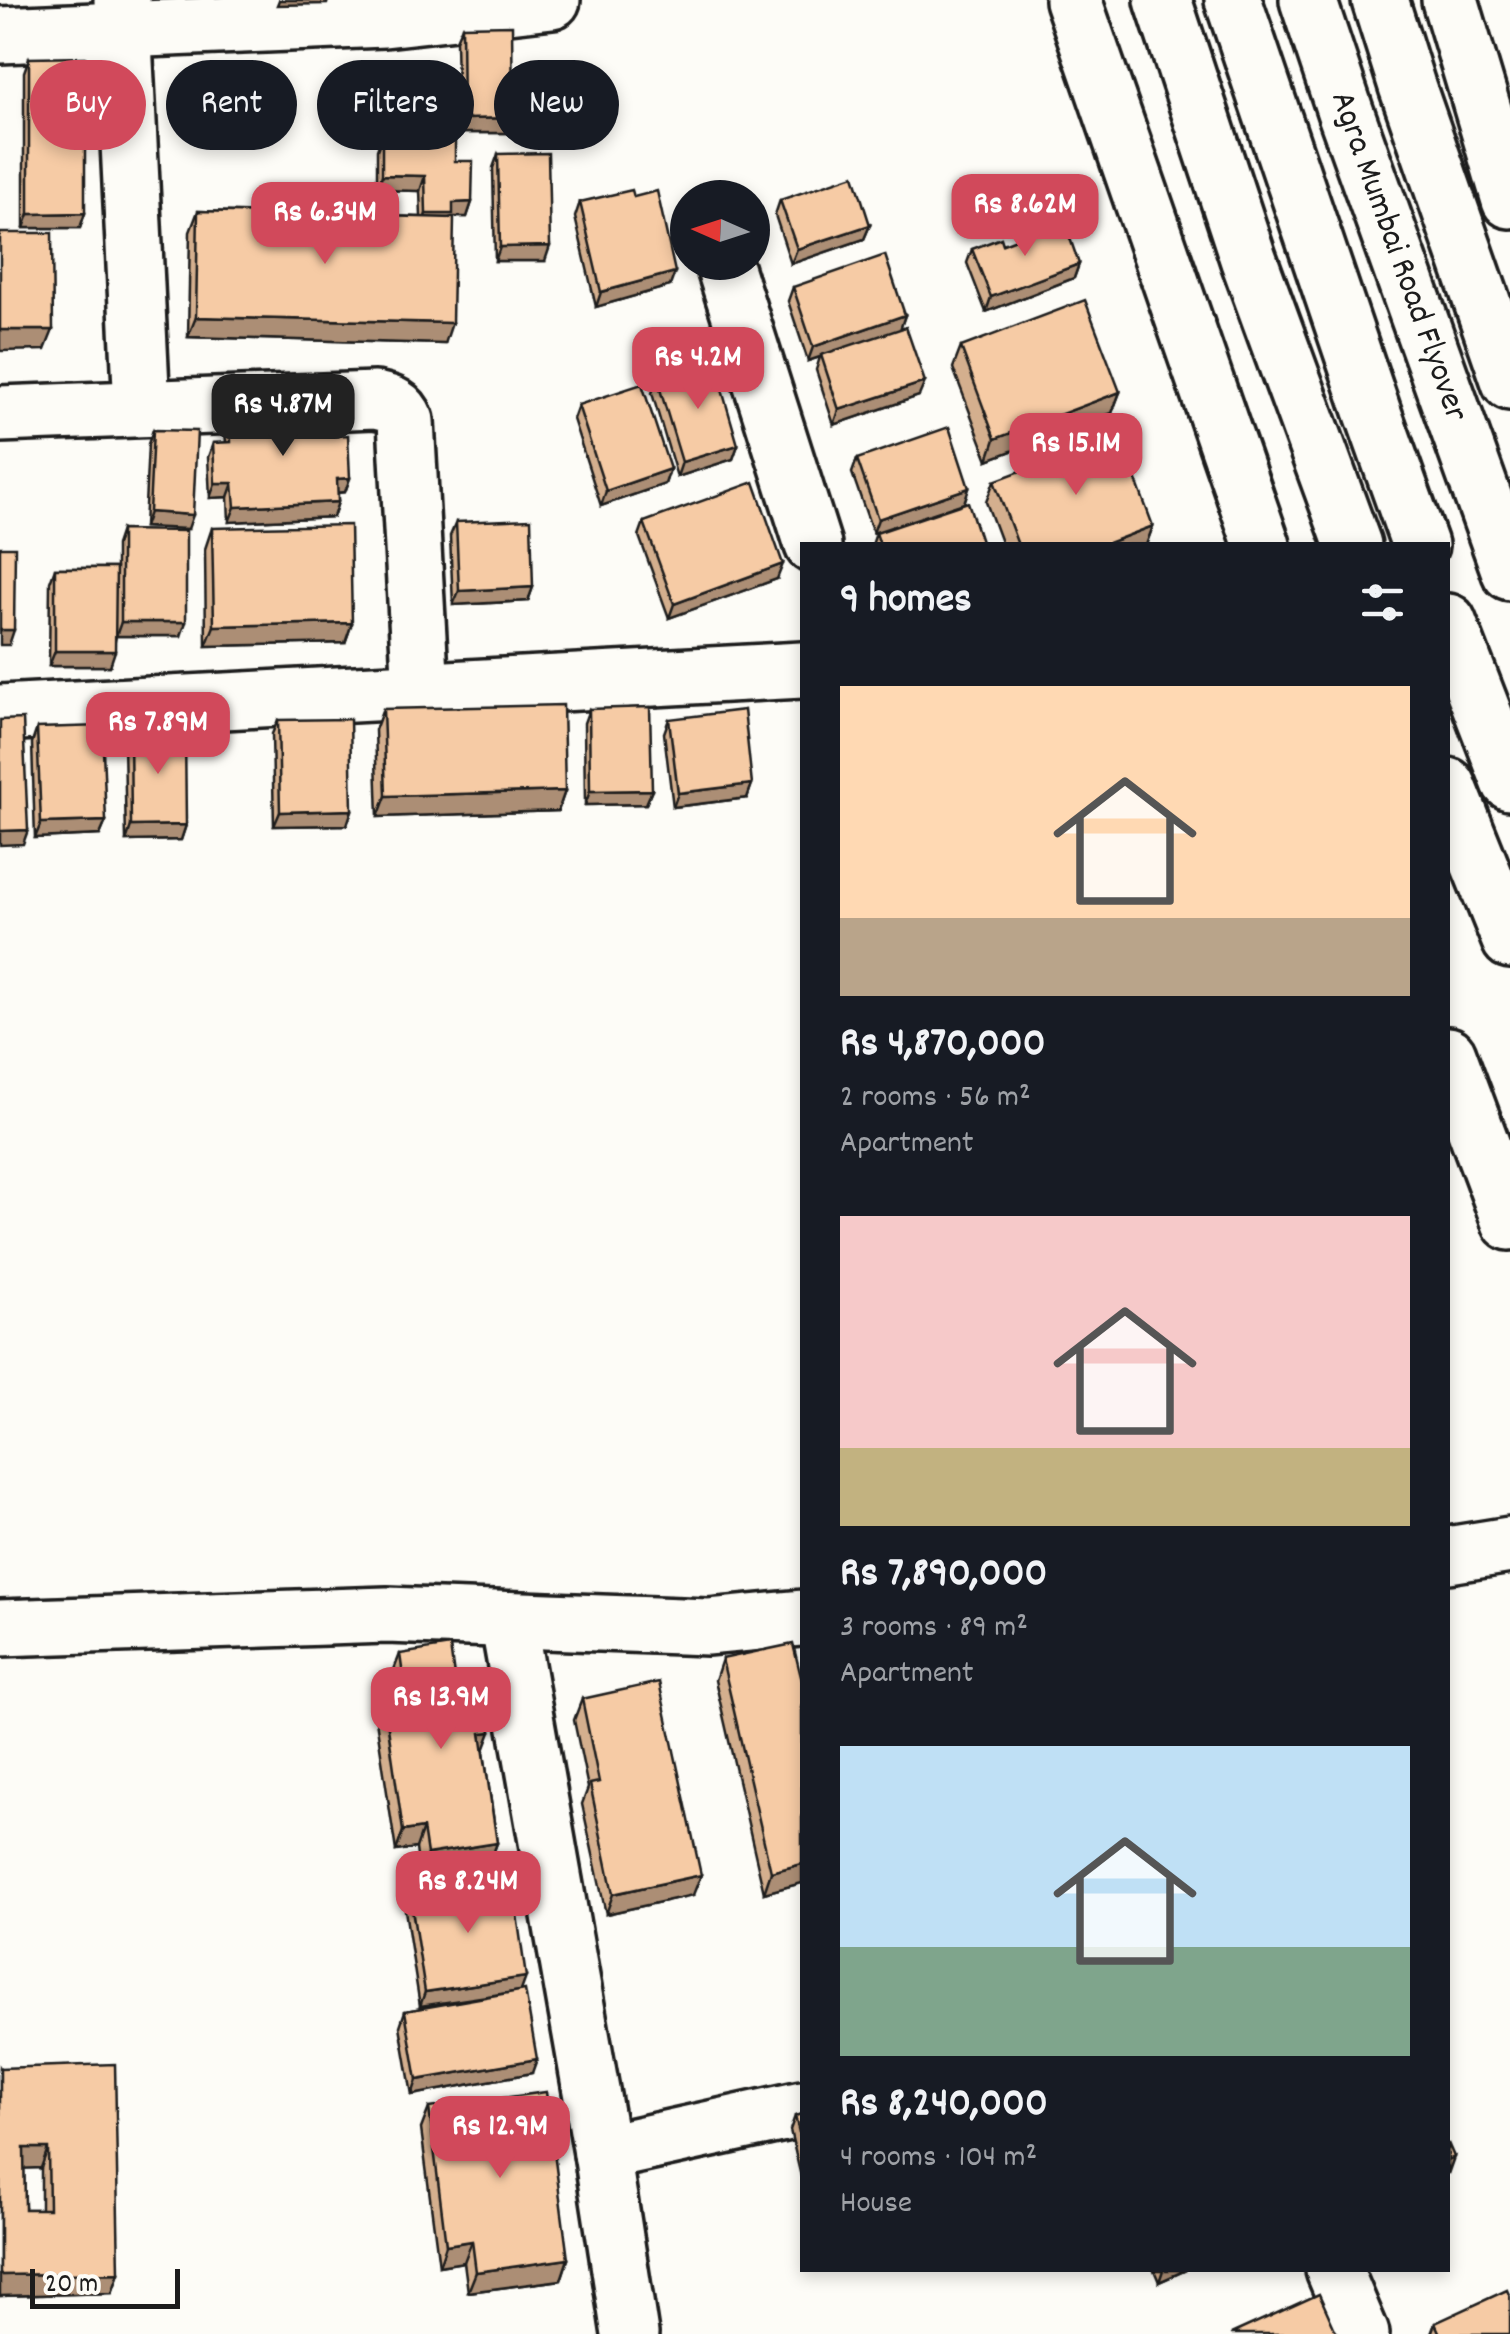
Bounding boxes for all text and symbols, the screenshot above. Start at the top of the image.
chip: Buy [30,60,146,150]
chip: Rent [166,60,297,150]
chip: Filters [317,60,474,150]
chip: New [494,60,619,150]
street label: Agra Mumbai Road Flyover [1315,85,1479,429]
pin: Rs 8.62M [922,174,1128,259]
north arrow [670,180,770,280]
map controls [670,180,770,280]
pin: Rs 6.34M [222,182,428,267]
text: Rs 8.62M [974,183,1076,229]
text: Rs 6.34M [273,191,377,237]
pin: Rs 4.2M [606,327,790,412]
text: Rs 4.2M [654,336,742,382]
pin: Rs 4.87M [180,374,386,459]
text: Rs 4.87M [234,383,332,429]
pin: Rs 15.1M [973,413,1179,498]
text: Rs 15.1M [1031,422,1121,468]
text: 9 homes [840,572,972,632]
icon: filters [1355,575,1410,630]
pin: Rs 7.89M [55,692,261,777]
text: Rs 7.89M [108,701,208,747]
icon: home [1035,751,1215,931]
text: Rs 4,870,000 [840,1016,1046,1076]
text: 2 rooms · 56 m² [840,1076,1031,1122]
text: Apartment [840,1122,974,1168]
icon: home [1035,1281,1215,1461]
text: Rs 7,890,000 [840,1546,1047,1606]
text: 3 rooms · 89 m² [840,1606,1028,1652]
text: Apartment [840,1652,974,1698]
pin: Rs 13.9M [338,1667,544,1752]
text: Rs 13.9M [393,1676,489,1722]
icon: home [1035,1811,1215,1991]
pin: Rs 8.24M [365,1851,571,1936]
text: Rs 8.24M [418,1860,518,1906]
text: Rs 8,240,000 [840,2076,1048,2136]
pin: Rs 12.9M [397,2096,603,2181]
text: Rs 12.9M [452,2105,548,2151]
text: 4 rooms · 104 m² [840,2136,1037,2182]
text: House [840,2182,912,2228]
scale bar [30,2264,180,2308]
text: 20 m [45,2266,98,2306]

